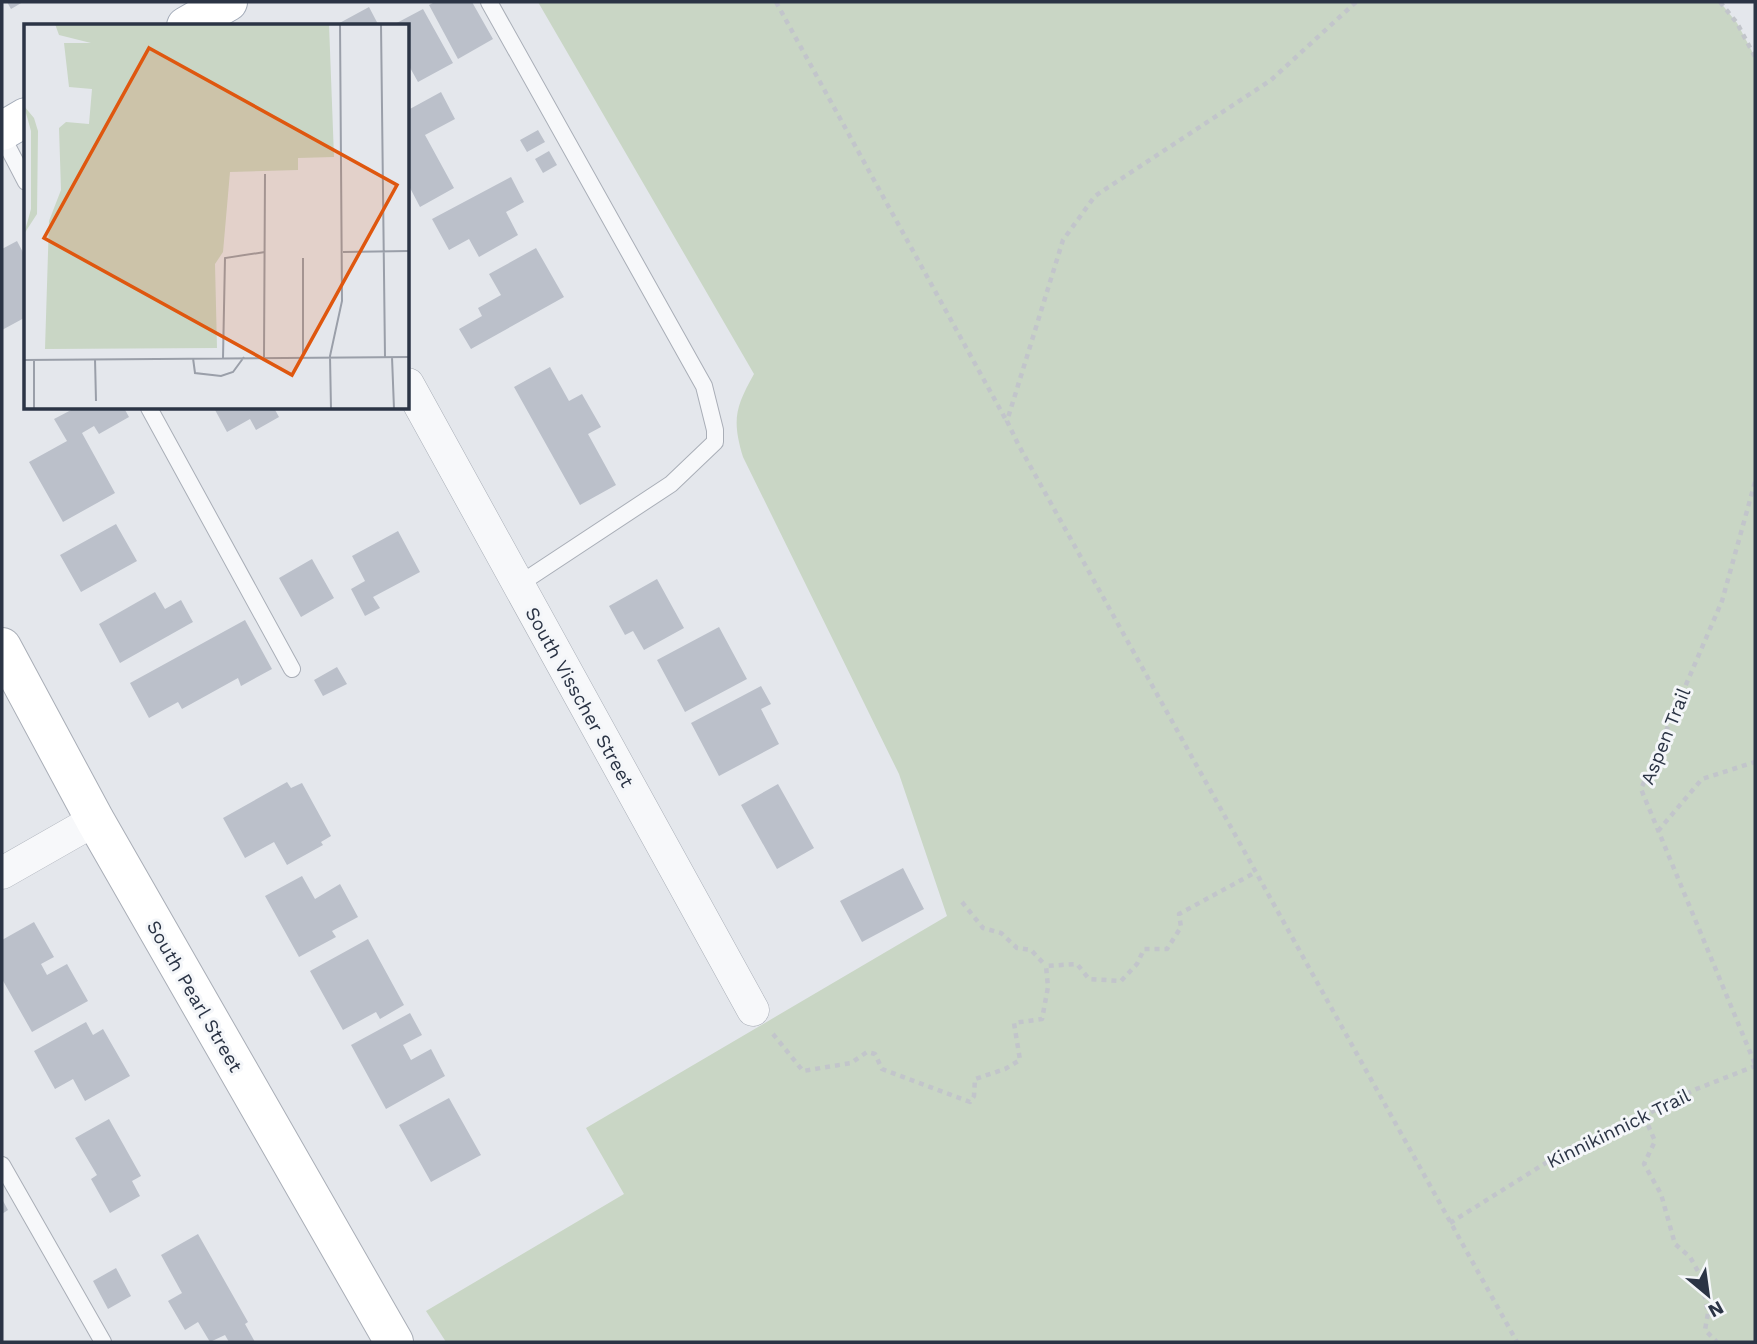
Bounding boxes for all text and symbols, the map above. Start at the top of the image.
inset map [24,24,410,410]
street label: South Visscher Street [520,603,639,791]
street label: Aspen Trail [1636,684,1695,788]
street label: South Pearl Street [142,916,247,1076]
street label: Kinnikinnick Trail [1543,1084,1694,1173]
north arrow [1673,1260,1743,1330]
text: N [1704,1296,1728,1323]

